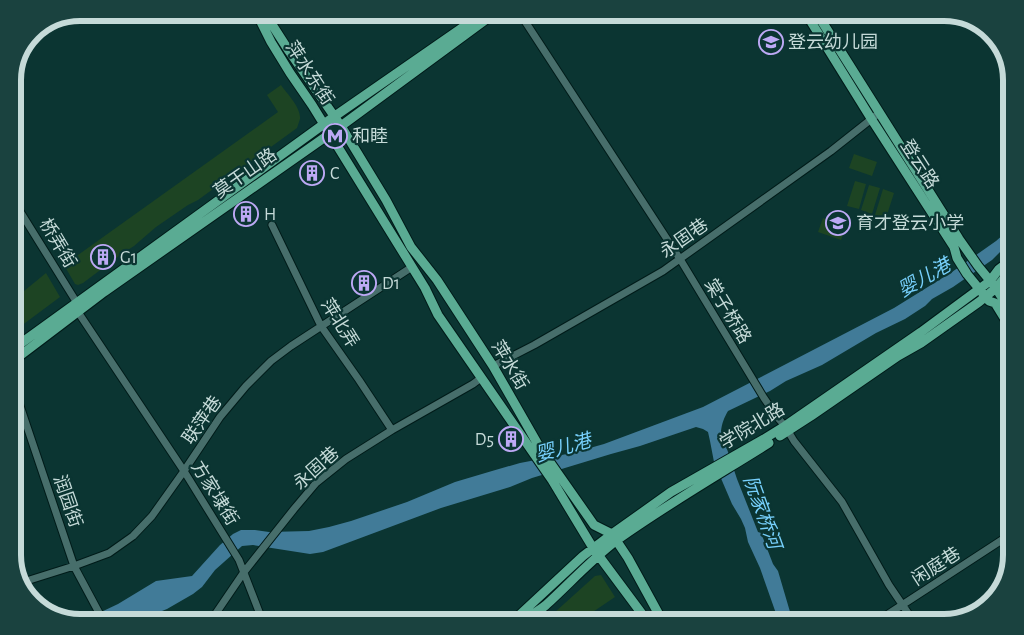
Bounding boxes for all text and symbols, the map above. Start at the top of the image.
school or university icon: 登云幼儿园 [758,29,784,55]
place label: 登云幼儿园 [788,32,878,52]
street label: 萍水东街 [282,37,338,109]
metro station icon: 和睦 [322,123,348,149]
place label: 和睦 [352,126,388,146]
street label: 登云路 [897,136,943,192]
street label: 莫干山路 [210,144,280,202]
building icon: C [299,160,325,186]
place label: C [330,165,339,183]
building icon: H [233,201,259,227]
place label: H [264,206,276,224]
school or university icon: 育才登云小学 [825,210,851,236]
place label: 育才登云小学 [856,213,964,233]
street label: 永固巷 [656,214,712,262]
street label: 桥弄街 [36,215,80,271]
building icon: G1 [90,244,116,270]
place label: G1 [120,249,137,267]
water label: 婴儿港 [895,253,957,301]
building icon: D1 [351,270,377,296]
place label: D1 [382,275,400,293]
street label: 棠子桥路 [701,275,755,347]
street label: 萍北弄 [317,295,363,351]
street label: 萍水街 [488,337,532,393]
street label: 联萍巷 [178,392,226,448]
street label: 学院北路 [716,399,788,453]
building icon: D5 [498,426,524,452]
water label: 婴儿港 [533,430,596,465]
place label: D5 [475,431,494,449]
street label: 永固巷 [289,443,343,493]
street label: 方家埭街 [187,457,243,529]
street label: 润园街 [50,472,86,530]
water label: 阮家桥河 [740,473,787,555]
street label: 闲庭巷 [908,543,964,589]

